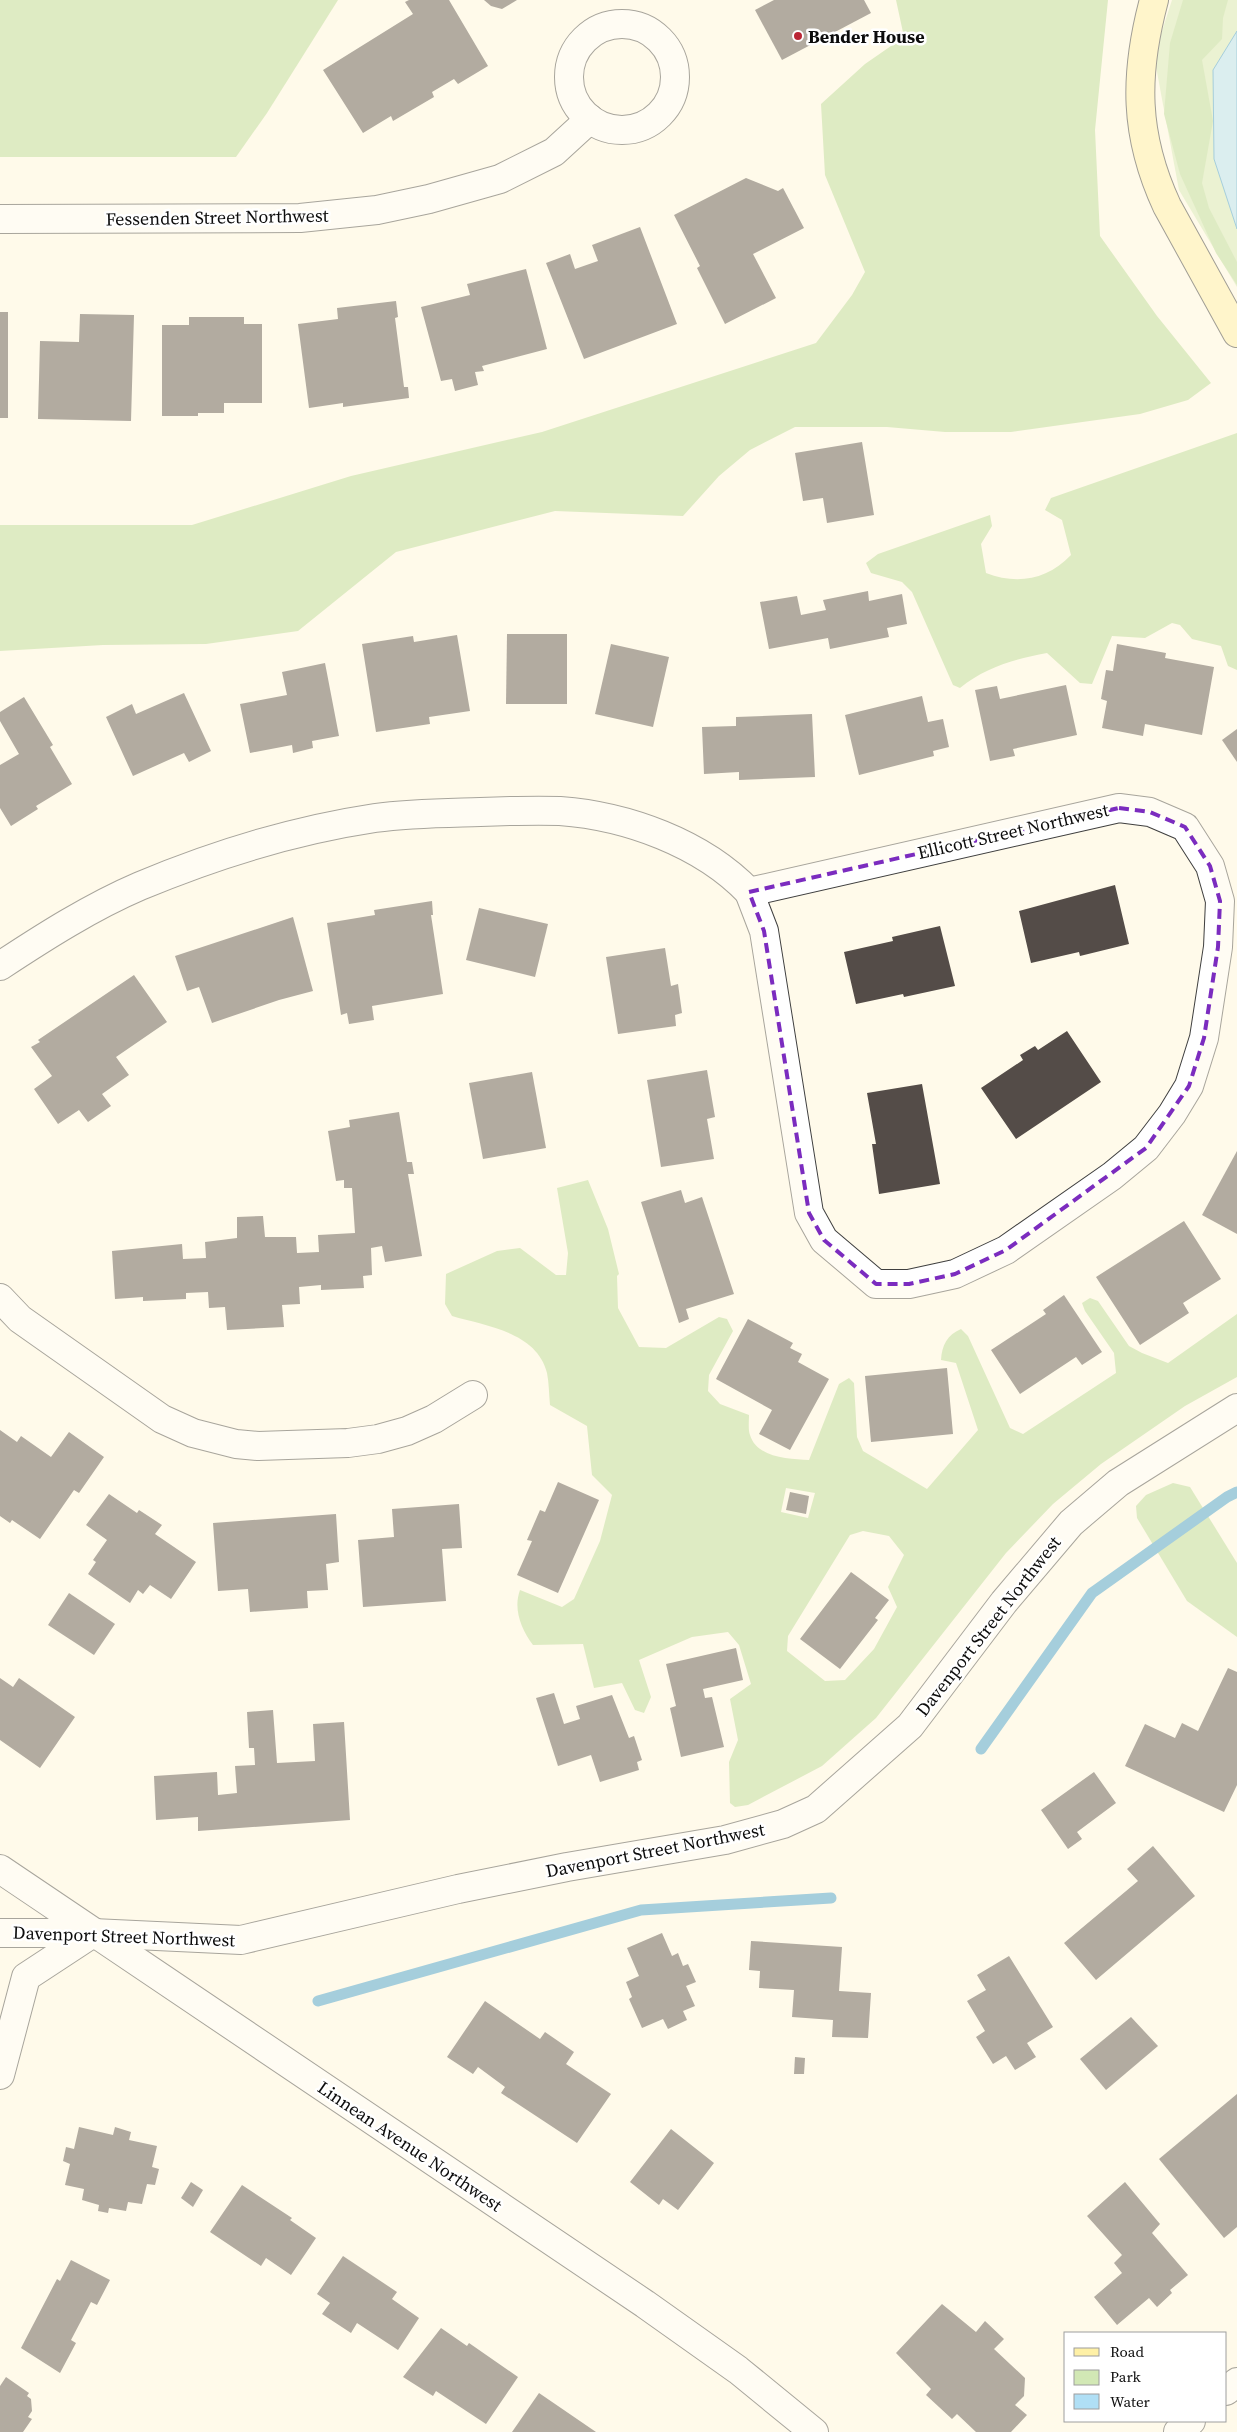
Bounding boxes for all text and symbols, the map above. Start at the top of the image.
place label: Bender House [808,24,925,49]
marker: Bender House [792,30,804,42]
street label: Fessenden Street Northwest [105,203,329,231]
street label: Ellicott Street Northwest [915,797,1111,865]
street label: Davenport Street Northwest [910,1531,1066,1721]
street label: Davenport Street Northwest [543,1816,767,1883]
street label: Davenport Street Northwest [12,1920,236,1952]
street label: Linnean Avenue Northwest [313,2075,507,2217]
legend [1064,2332,1227,2422]
text: Road [1110,2341,1144,2362]
text: Park [1110,2366,1142,2387]
text: Water [1110,2391,1151,2412]

